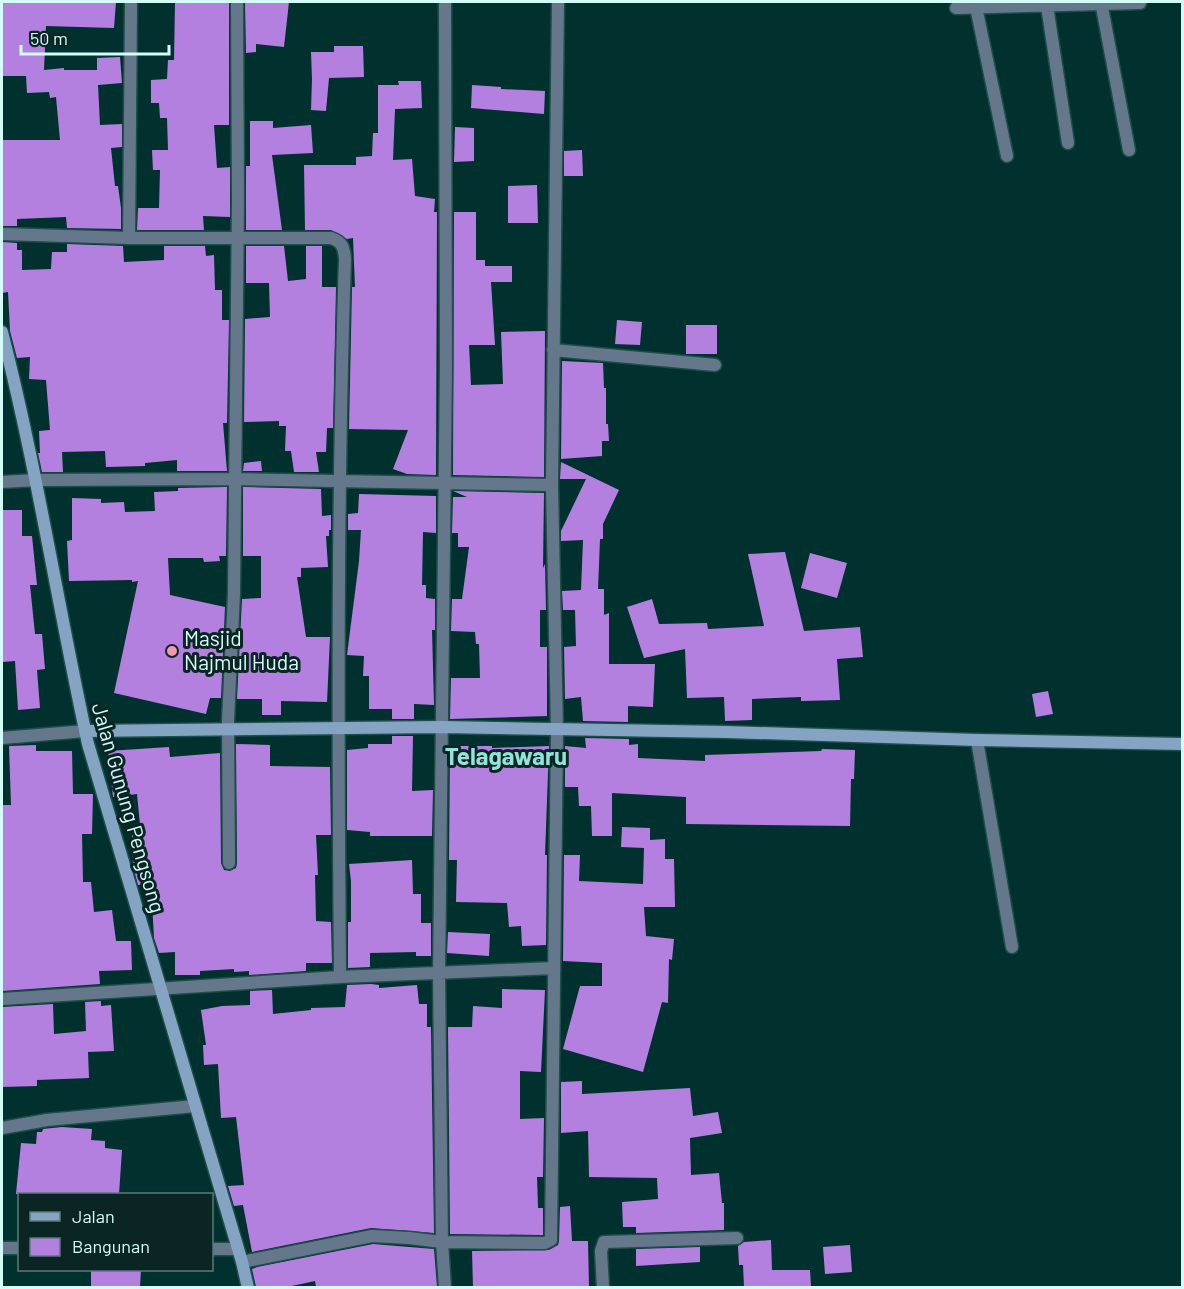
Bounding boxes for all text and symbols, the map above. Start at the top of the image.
scale bar [21,18,170,56]
text: 50 m [30,27,68,49]
place label: Masjid Najmul Huda [184,625,299,674]
marker: Masjid Najmul Huda [165,644,179,658]
street label: Jalan Gunung Pengsong [88,700,171,915]
district label: Telagawaru [445,741,567,770]
legend [18,1193,213,1271]
text: Jalan [72,1205,115,1227]
text: Bangunan [72,1235,150,1257]

